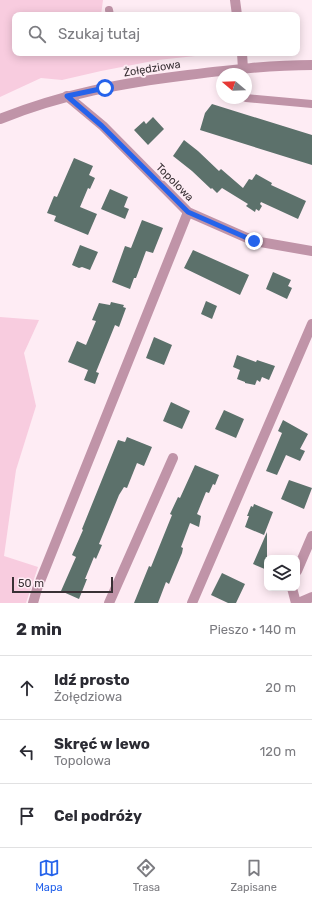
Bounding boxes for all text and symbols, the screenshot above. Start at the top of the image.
search box [12,12,300,56]
icon: search [26,23,48,45]
text: Szukaj tutaj [58,25,140,43]
street label: Żołędziowa [122,57,182,79]
north arrow [216,68,252,104]
route start [96,79,114,97]
street label: Topolowa [153,161,196,204]
route end [245,232,263,250]
map controls [264,555,300,591]
button: layers [264,555,300,591]
scale bar [12,575,113,594]
text: 50 m [18,577,44,590]
text: 2 min [16,619,62,639]
text: Pieszo · 140 m [209,622,296,637]
text: Idź prosto [54,671,130,689]
icon: ahead [16,677,38,699]
text: 20 m [265,680,296,695]
text: Żołędziowa [54,689,122,704]
text: Skręć w lewo [54,735,150,753]
icon: left [16,741,38,763]
text: 120 m [260,744,296,759]
text: Topolowa [54,753,111,768]
icon: arrive [16,805,38,827]
text: Cel podróży [54,807,142,825]
tab: Mapa [35,857,63,894]
tab: Trasa [133,857,160,894]
tab: Zapisane [230,857,277,894]

